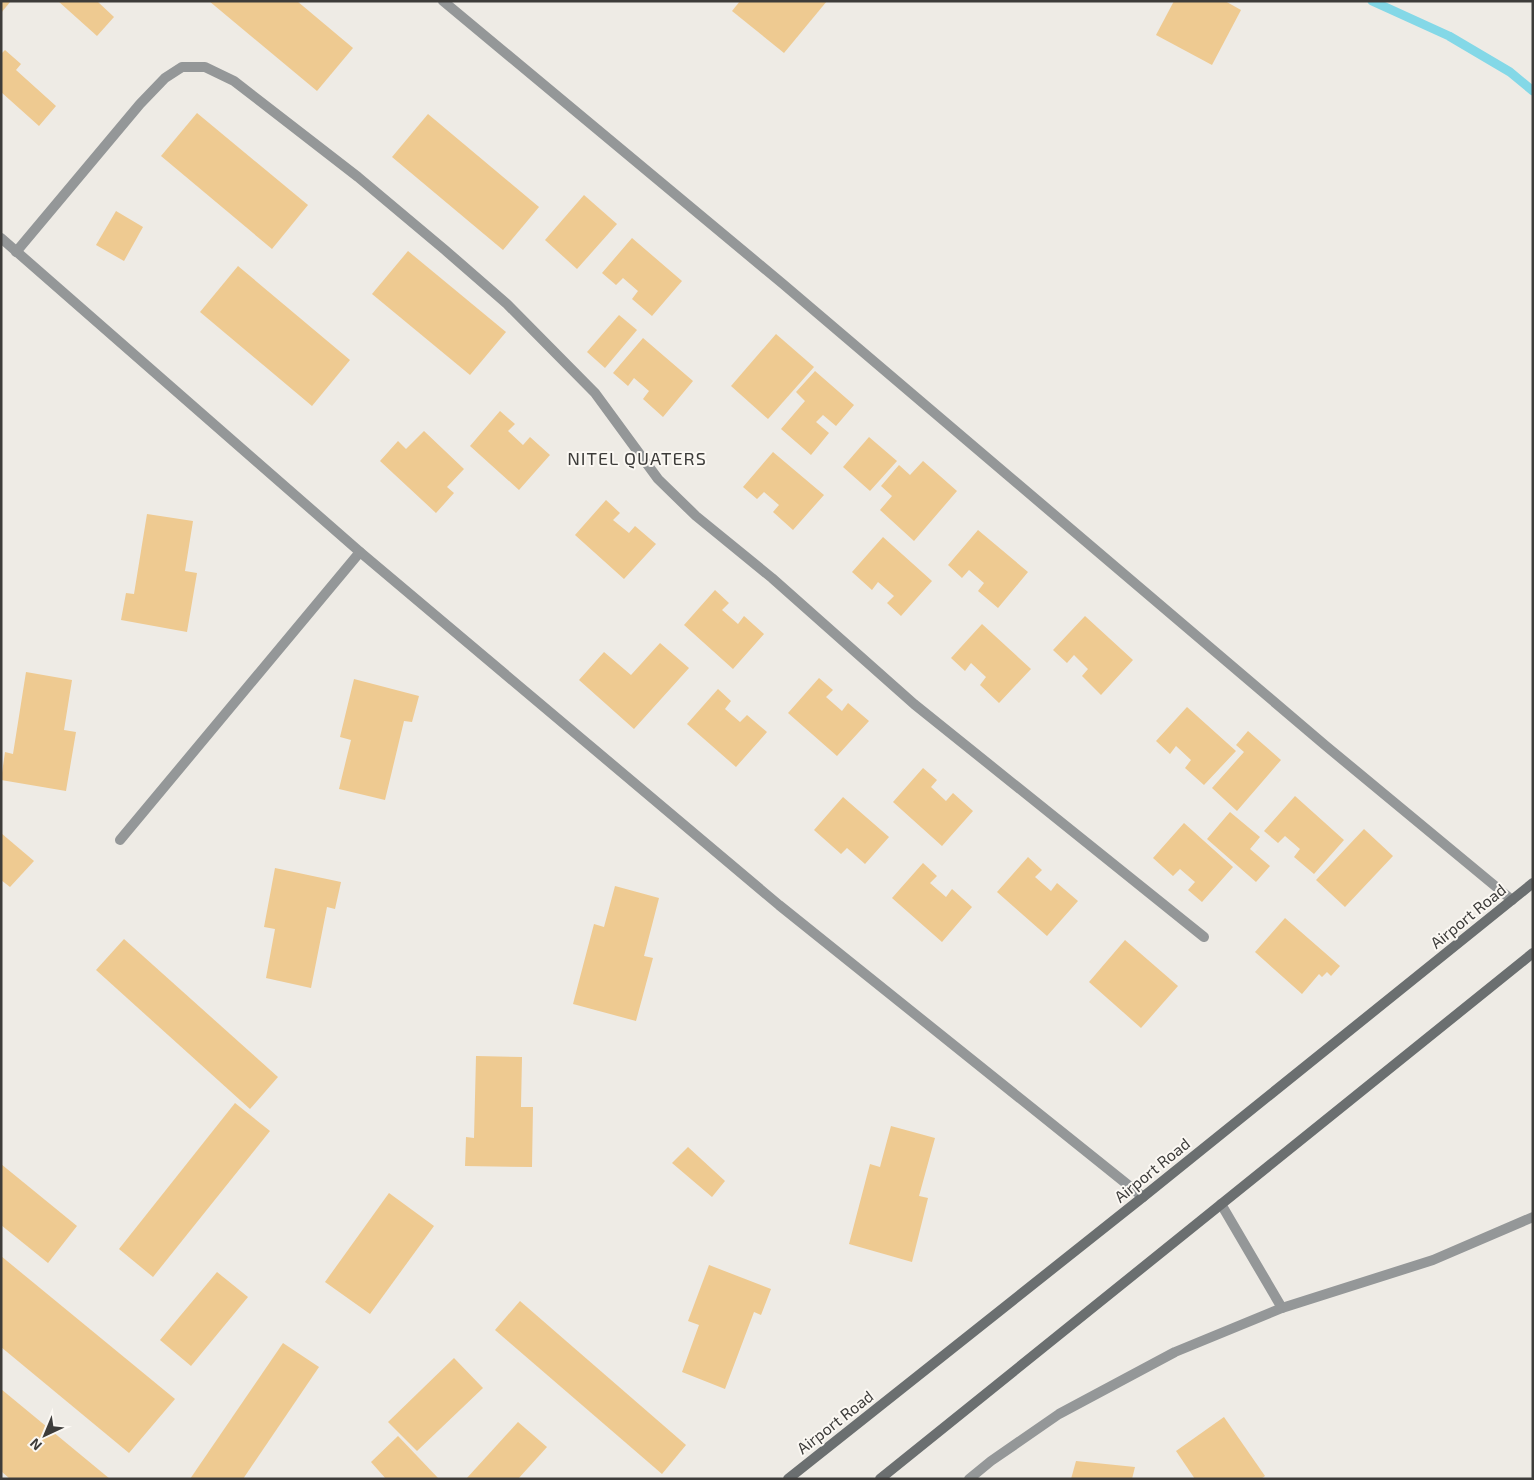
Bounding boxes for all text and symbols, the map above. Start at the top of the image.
district label: NITEL QUATERS [567,447,707,469]
street label: Airport Road [1426,879,1509,952]
street label: Airport Road [1110,1133,1193,1206]
street label: Airport Road [793,1386,877,1457]
north arrow [20,1410,70,1460]
text: N [26,1435,45,1454]

